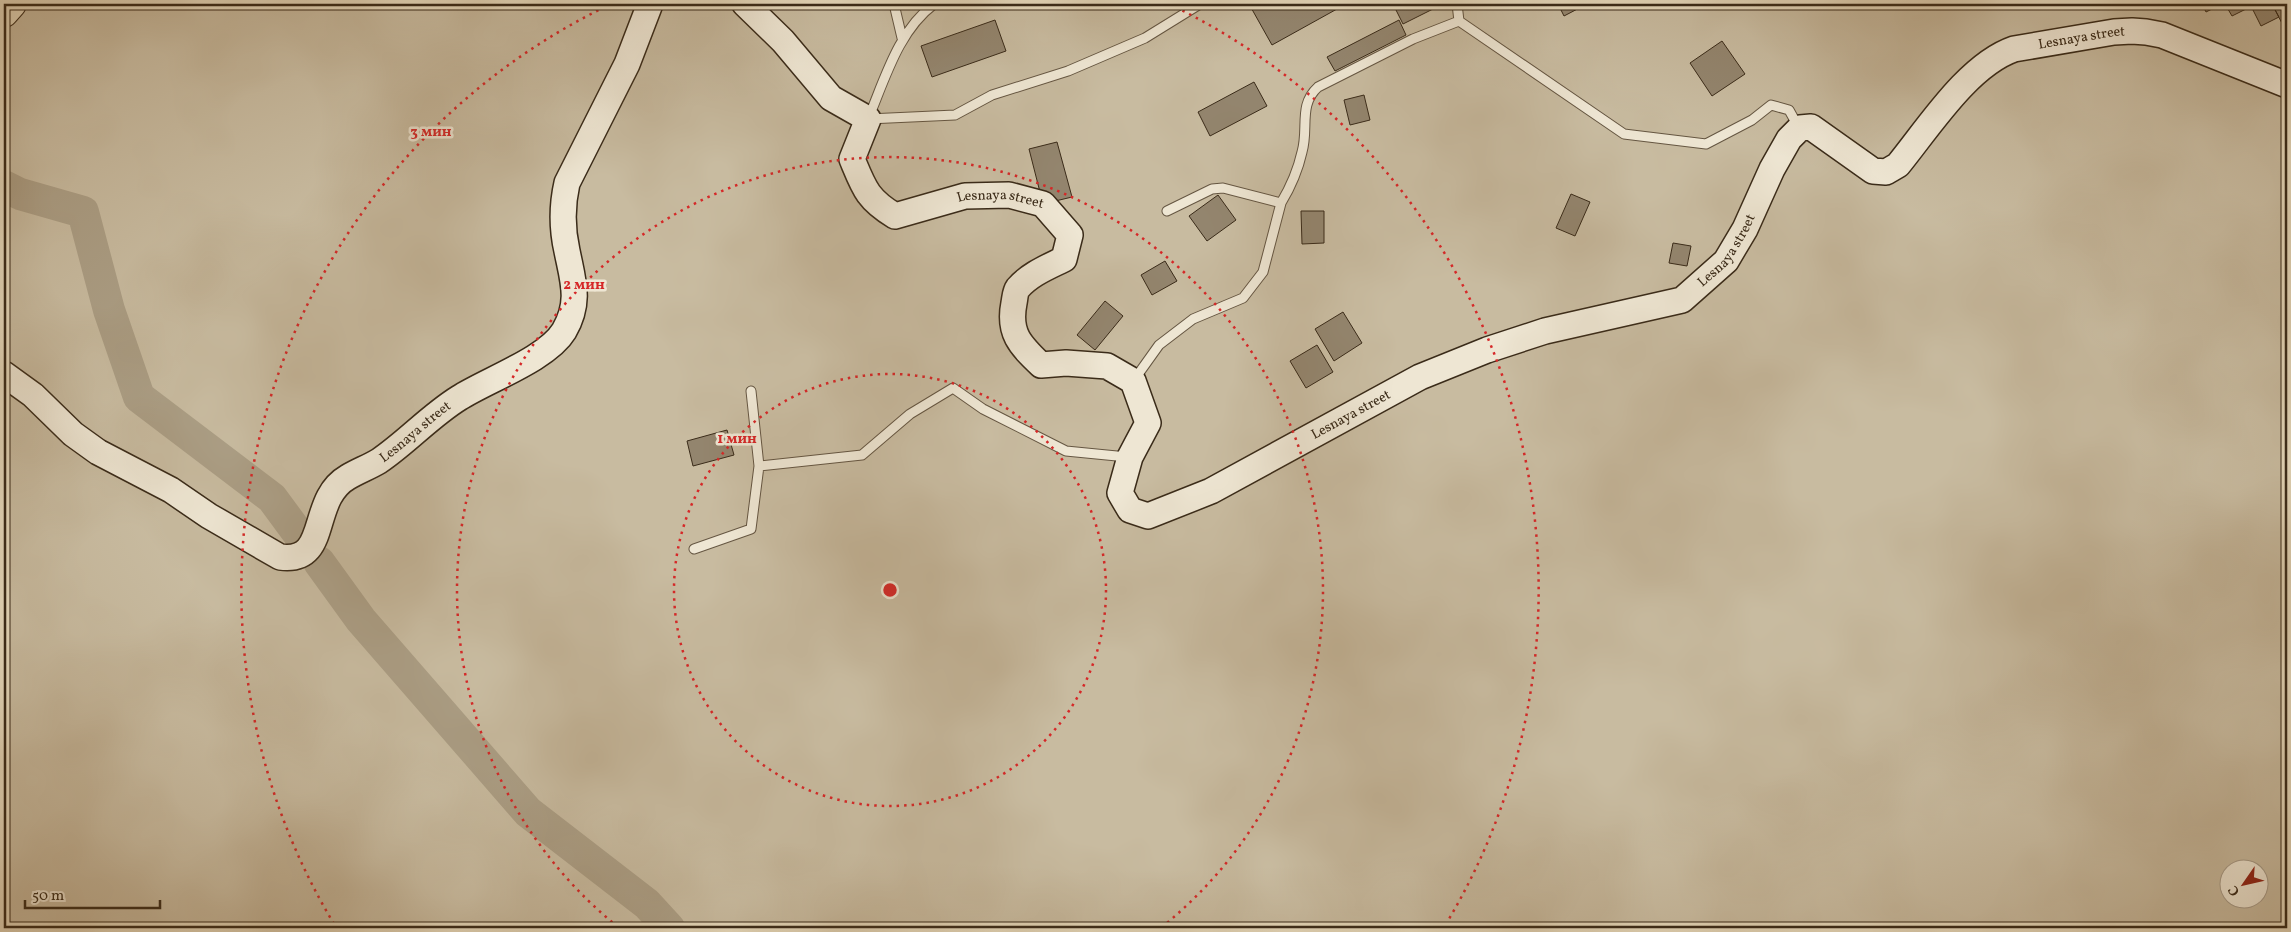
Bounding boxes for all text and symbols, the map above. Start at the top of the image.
street label: Lesnaya street [2037,22,2126,54]
text: 3 мин [410,122,452,143]
street label: Lesnaya street [955,185,1046,213]
street label: Lesnaya street [1693,211,1760,291]
text: 2 мин [563,275,605,296]
street label: Lesnaya street [1308,385,1394,444]
street label: Lesnaya street [376,397,455,467]
text: 1 мин [717,429,757,450]
centre of rings [881,581,899,599]
north arrow [2218,860,2268,910]
scale bar [25,877,160,909]
text: С [2224,881,2245,899]
text: 50 m [32,886,64,907]

